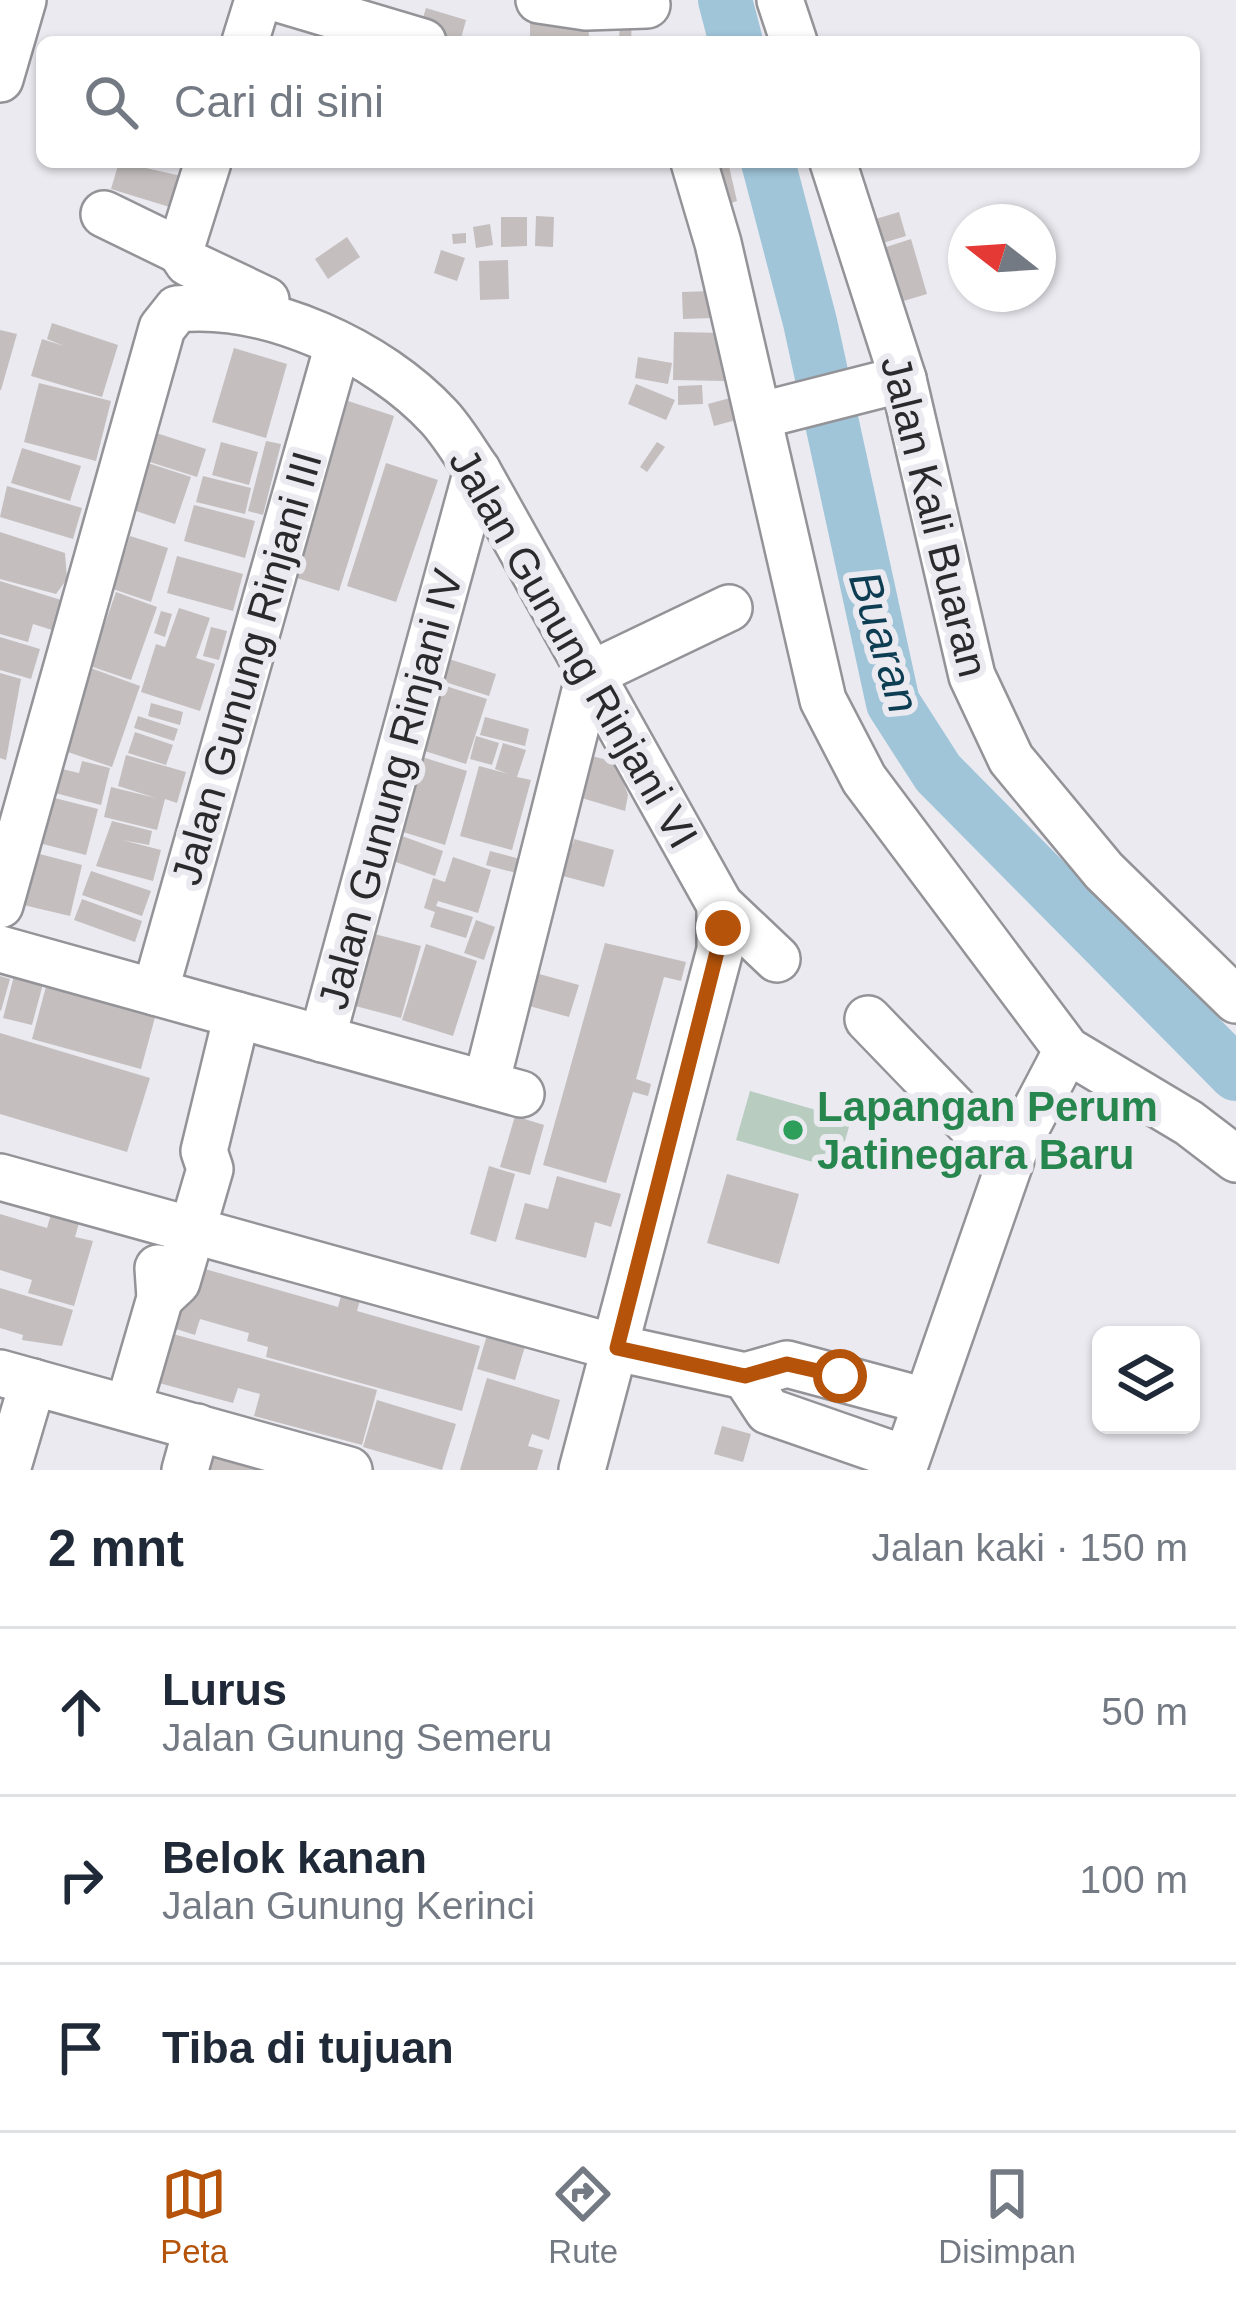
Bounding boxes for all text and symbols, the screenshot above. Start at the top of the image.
search box [36,36,1200,168]
icon: search [78,69,144,135]
text: Cari di sini [174,76,384,127]
north arrow [948,204,1056,312]
street label: Jalan Kali Buaran [871,350,999,682]
street label: Jalan Gunung Rinjani VI [440,440,707,856]
street label: Jalan Gunung Rinjani III [162,446,331,890]
street label: Jalan Gunung Rinjani IV [309,564,472,1014]
water label: Buaran [838,565,932,719]
route end [696,901,750,955]
place label: Lapangan Perum Jatinegara Baru [817,1083,1158,1178]
marker: Lapangan Perum Jatinegara Baru [780,1117,806,1143]
map controls [1092,1326,1200,1434]
button: layers [1092,1326,1200,1434]
route start [813,1349,867,1403]
text: 2 mnt [48,1520,184,1577]
text: Jalan kaki · 150 m [872,1526,1188,1569]
text: Lurus [162,1664,287,1715]
icon: ahead [48,1679,114,1745]
text: 50 m [1101,1690,1188,1733]
text: Jalan Gunung Semeru [162,1716,552,1759]
text: Belok kanan [162,1832,427,1883]
icon: right [48,1847,114,1913]
text: 100 m [1080,1858,1188,1901]
text: Jalan Gunung Kerinci [162,1884,535,1927]
icon: arrive [48,2015,114,2081]
text: Tiba di tujuan [162,2022,454,2073]
tab: Peta [160,2161,228,2271]
tab: Rute [548,2161,618,2271]
tab: Disimpan [938,2161,1076,2271]

